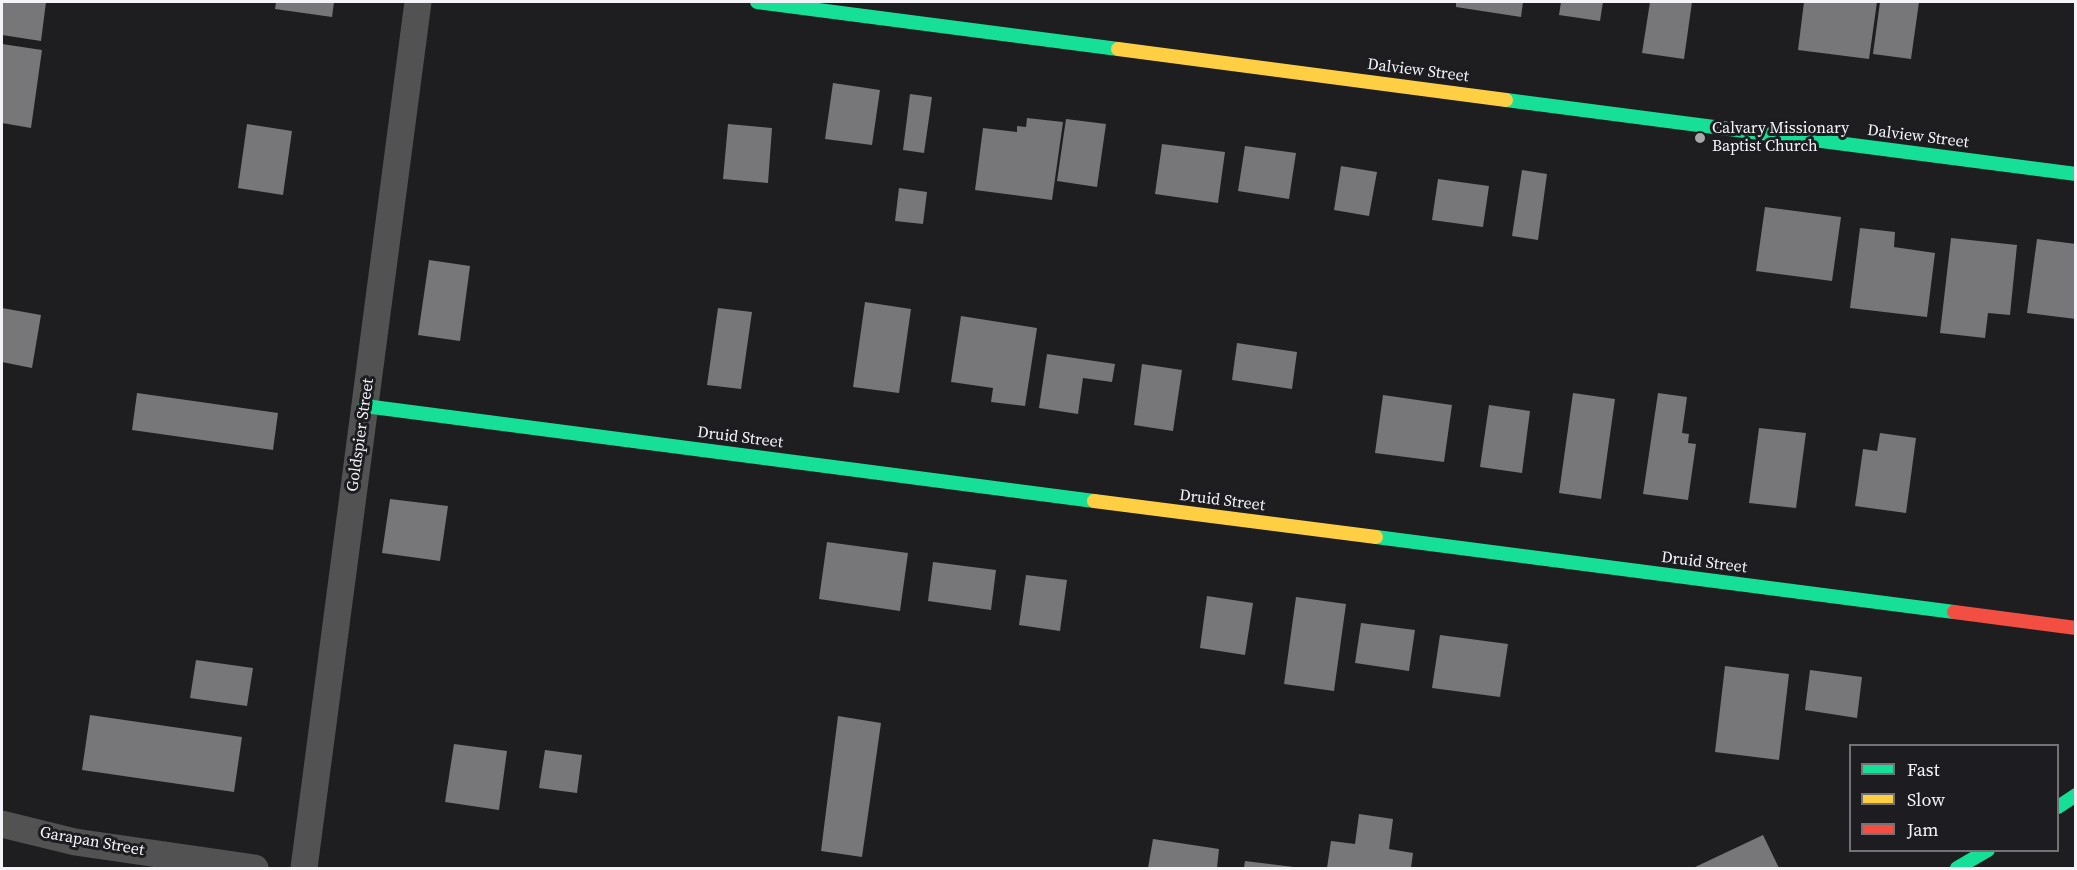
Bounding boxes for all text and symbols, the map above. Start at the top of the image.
street label: Dalview Street [1366,55,1470,87]
place label: Calvary Missionary Baptist Church [1712,119,1849,157]
street label: Dalview Street [1866,121,1970,153]
marker: Calvary Missionary Baptist Church [1693,131,1707,145]
street label: Goldspier Street [344,377,378,493]
street label: Druid Street [696,423,784,453]
street label: Druid Street [1178,486,1266,516]
street label: Druid Street [1660,548,1748,578]
legend [1849,744,2059,852]
text: Fast [1907,757,1940,782]
text: Slow [1907,787,1945,812]
text: Jam [1907,817,1939,842]
street label: Garapan Street [38,823,146,861]

